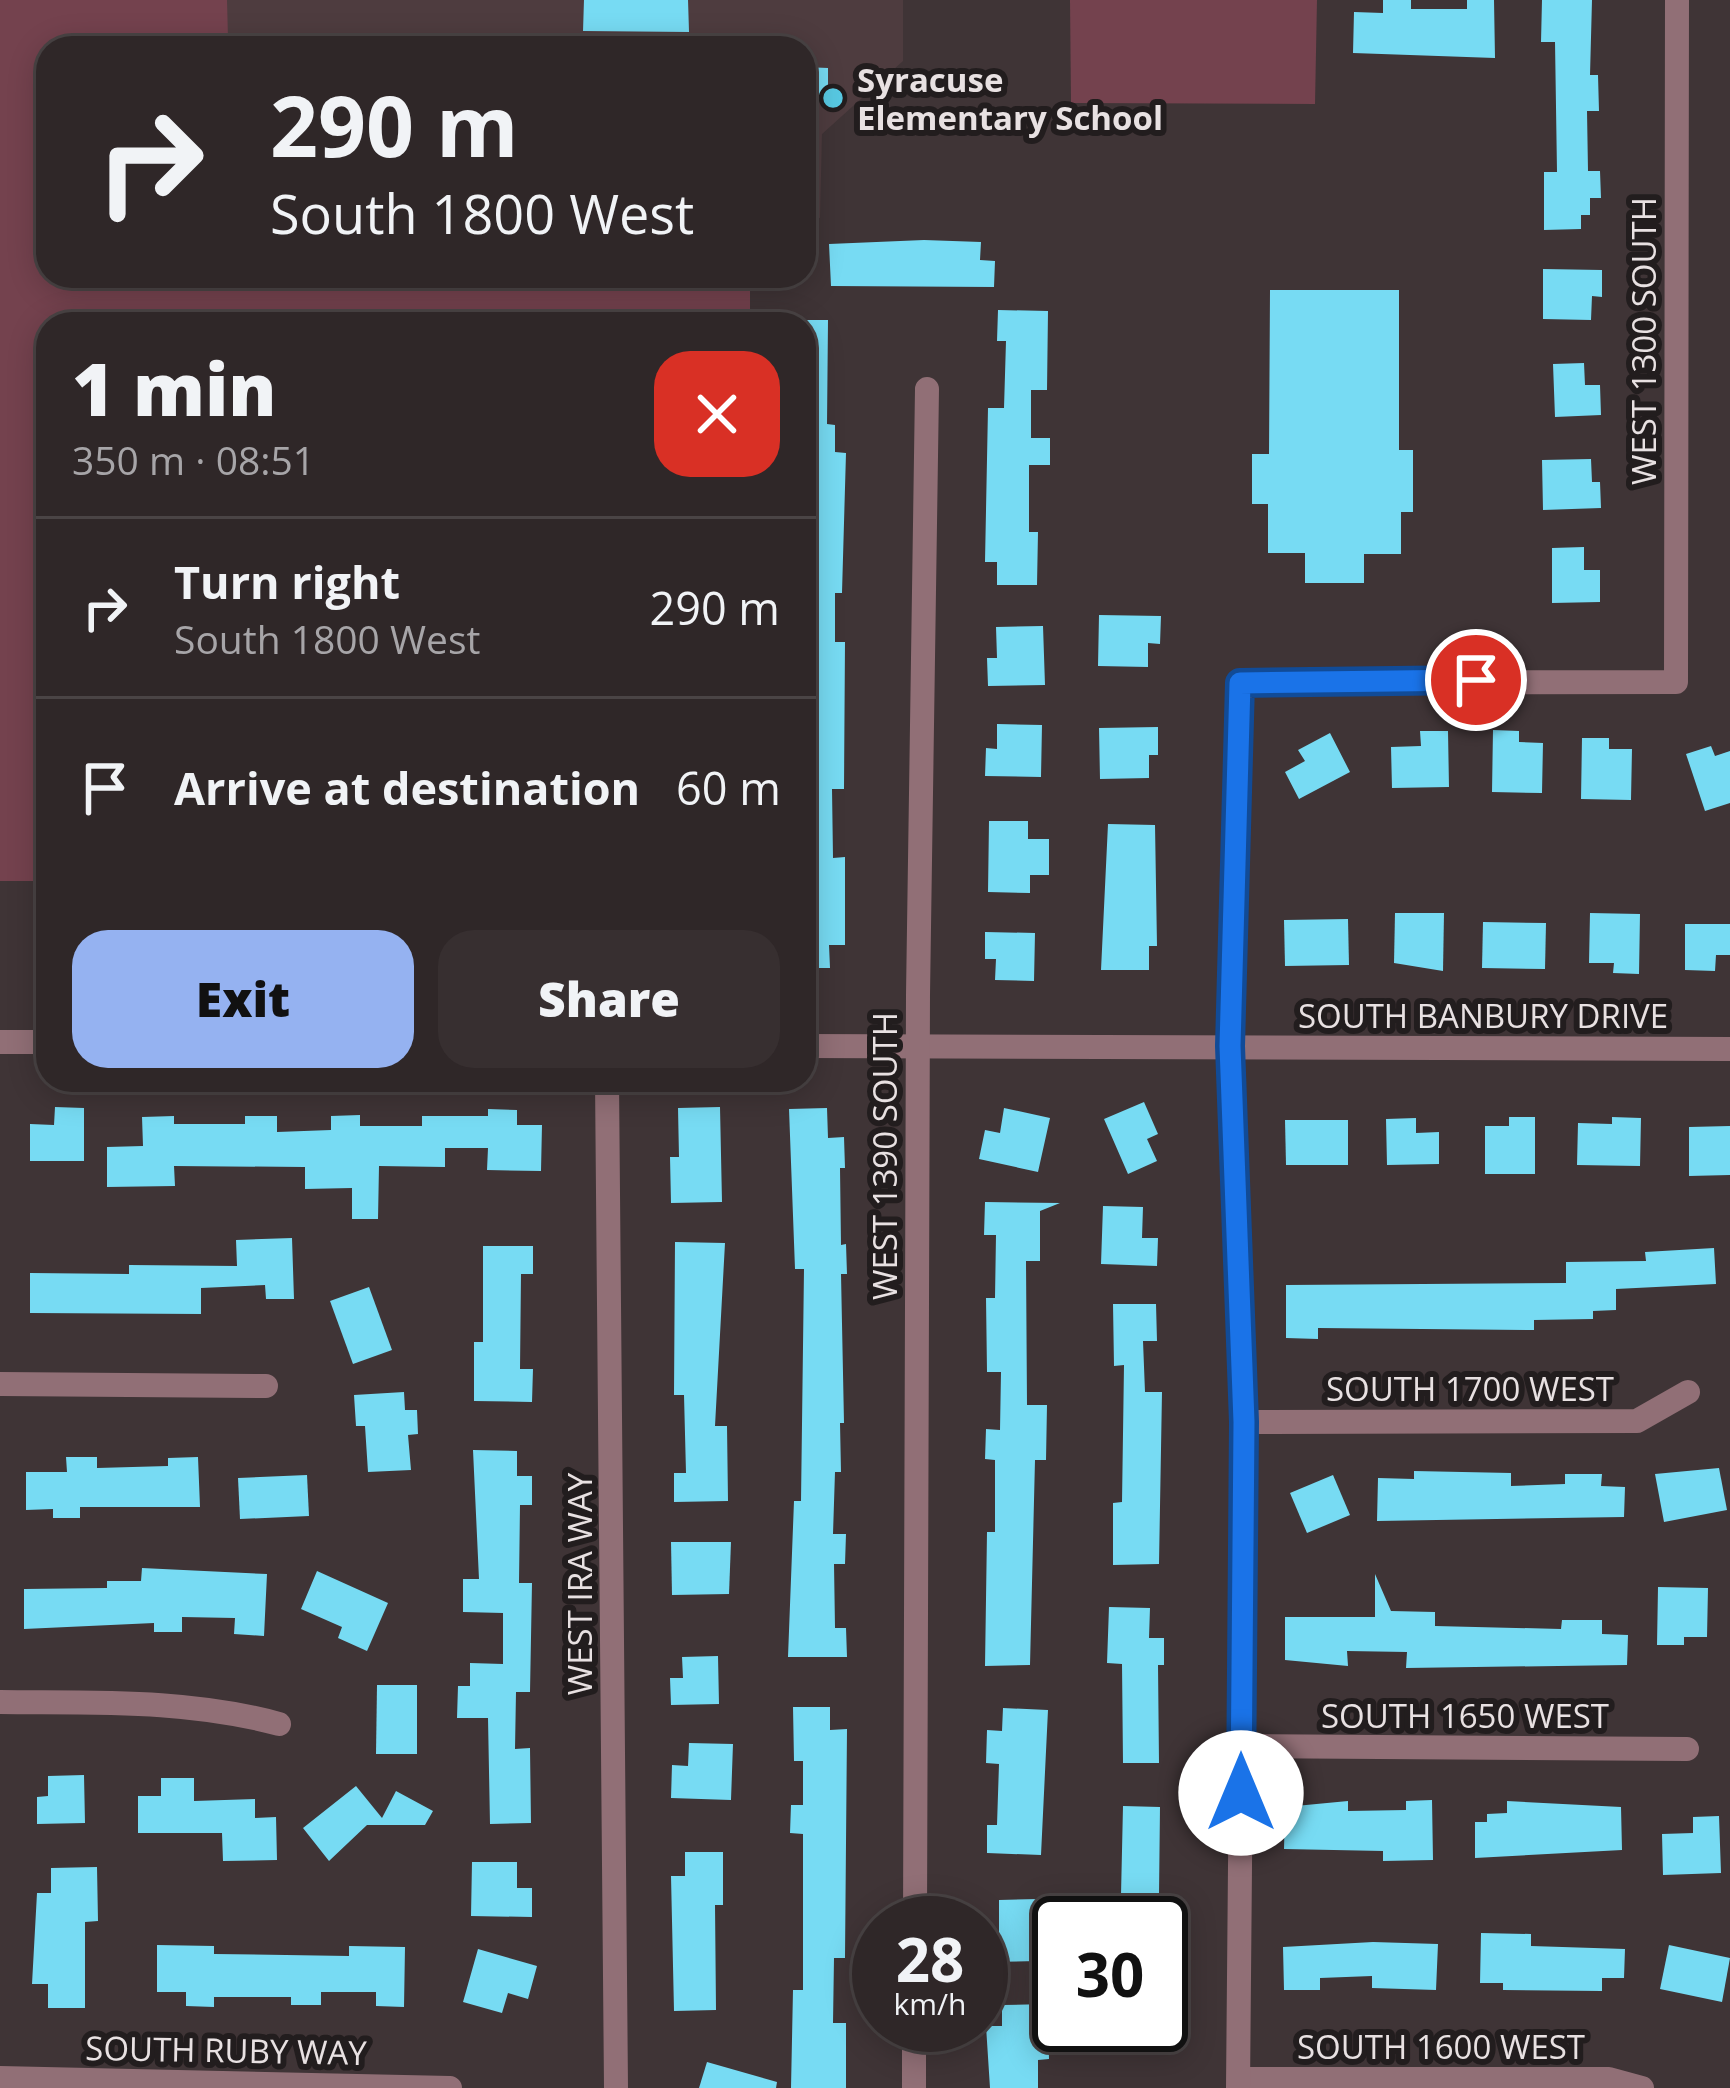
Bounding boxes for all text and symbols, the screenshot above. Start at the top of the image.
place label: Syracuse Elementary School [857,57,1163,140]
text: 290 m [270,67,518,182]
icon: right [72,84,228,240]
marker: Syracuse Elementary School [820,85,846,111]
text: South 1800 West [270,176,694,250]
street label: WEST 1300 SOUTH [1621,197,1666,485]
text: 1 min [72,339,277,437]
button: close [654,351,780,477]
text: 350 m · 08:51 [72,433,315,486]
text: Turn right [174,551,400,612]
icon: right [72,575,138,641]
text: 290 m [649,577,780,638]
text: South 1800 West [174,612,480,665]
pin [1425,629,1527,731]
icon: arrive [1443,647,1509,713]
icon: arrive [72,755,138,821]
text: Arrive at destination [174,757,640,818]
text: 60 m [676,757,781,818]
button: Exit [72,930,414,1068]
button: Share [438,930,780,1068]
street label: SOUTH BANBURY DRIVE [1298,993,1668,1038]
street label: WEST 1390 SOUTH [862,1012,907,1300]
street label: SOUTH 1700 WEST [1326,1366,1614,1411]
street label: WEST IRA WAY [557,1472,602,1695]
street label: SOUTH 1650 WEST [1321,1693,1609,1738]
position arrow [1178,1730,1304,1856]
speed limit sign: 30 [1032,1896,1188,2052]
text: 28 [896,1918,964,2000]
text: km/h [894,1983,966,2024]
street label: SOUTH 1600 WEST [1297,2024,1585,2069]
street label: SOUTH RUBY WAY [85,2025,368,2075]

